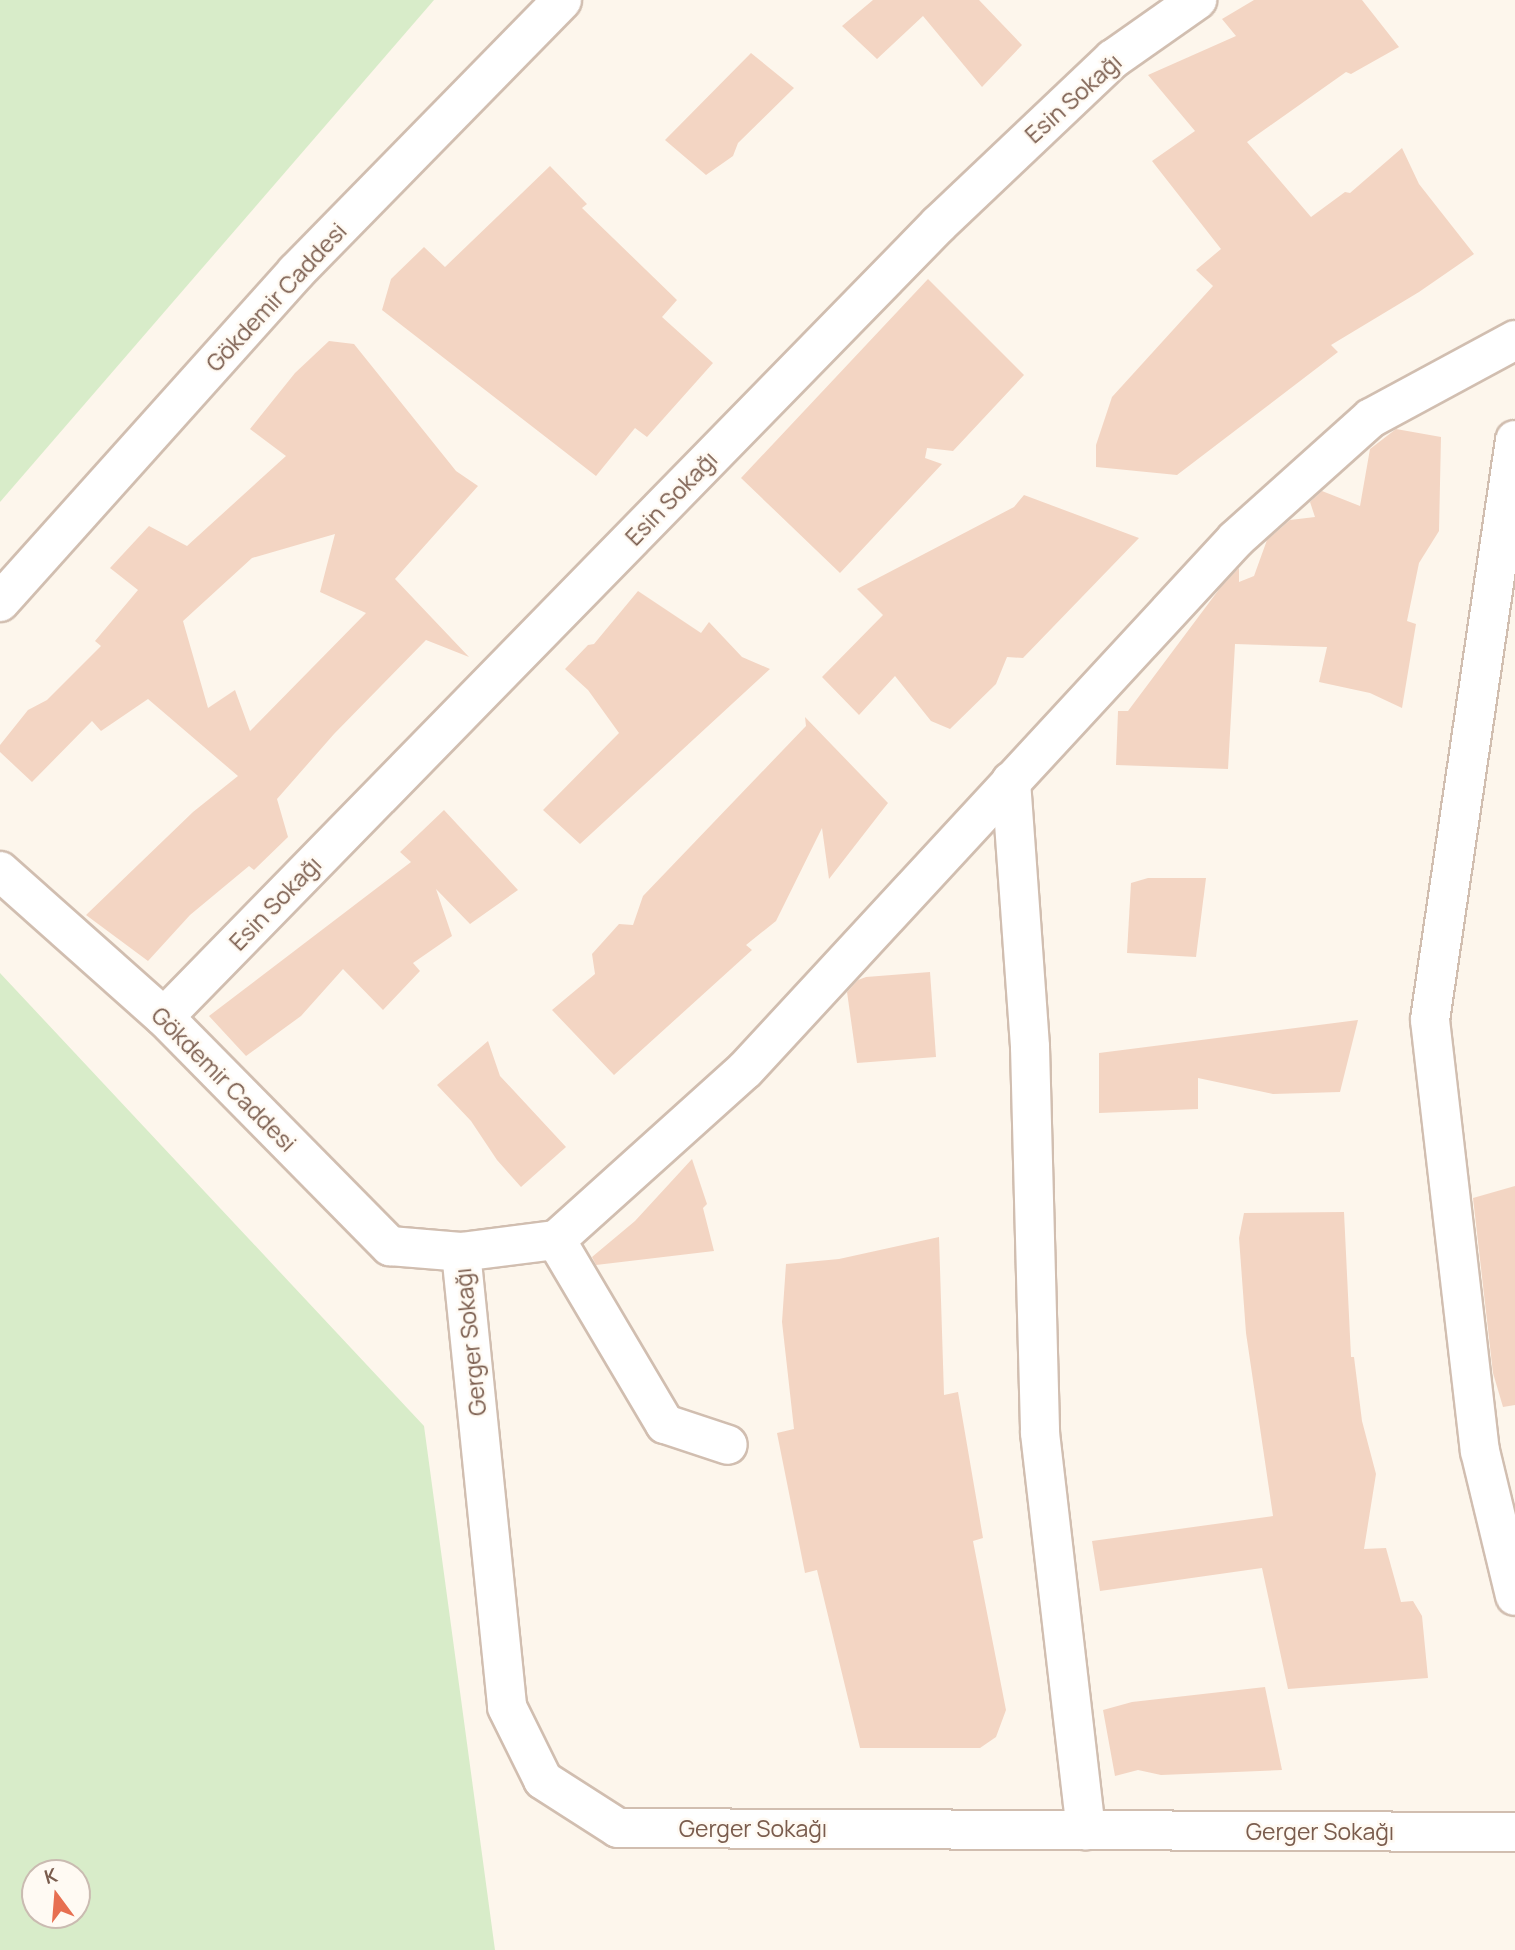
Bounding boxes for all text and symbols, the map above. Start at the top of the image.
street label: Esin Sokağı [1019,48,1127,148]
street label: Gökdemir Caddesi [200,217,352,377]
street label: Esin Sokağı [619,445,723,551]
street label: Esin Sokağı [223,850,327,956]
street label: Gökdemir Caddesi [146,1001,302,1157]
street label: Gerger Sokağı [449,1267,491,1417]
street label: Gerger Sokağı [679,1814,827,1842]
street label: Gerger Sokağı [1246,1817,1394,1845]
north arrow [21,1859,91,1929]
text: K [41,1862,60,1890]

